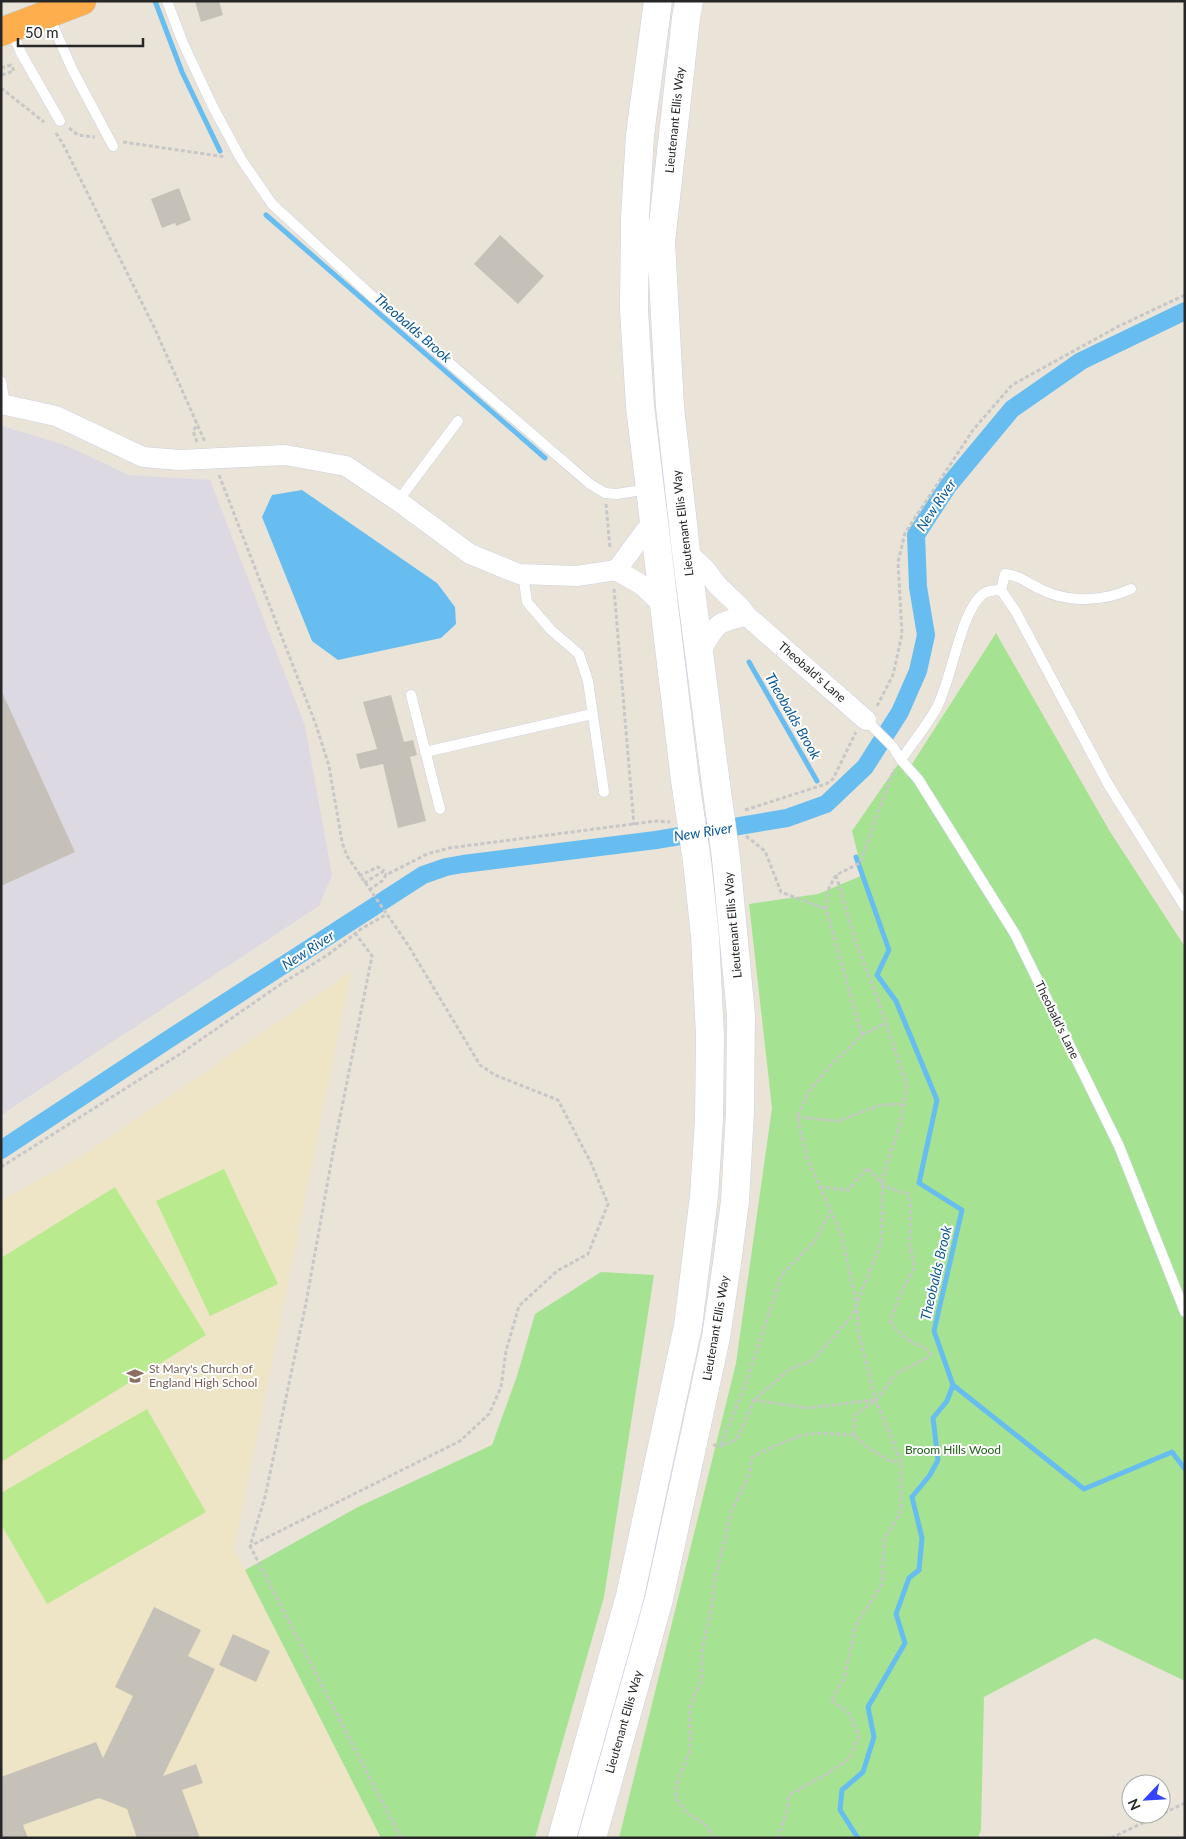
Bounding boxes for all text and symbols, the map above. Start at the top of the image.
scale bar [18,15,142,47]
text: 50 m [25,23,59,41]
street label: Lieutenant Ellis Way [661,65,688,174]
water label: Theobalds Brook [371,289,456,366]
street label: Lieutenant Ellis Way [668,468,696,577]
water label: New River [912,475,959,534]
street label: Theobald's Lane [775,638,849,705]
water label: Theobalds Brook [762,670,825,762]
water label: New River [673,818,734,845]
street label: Lieutenant Ellis Way [720,870,745,979]
water label: New River [278,926,337,973]
street label: Theobald's Lane [1032,978,1083,1061]
water label: Theobalds Brook [916,1223,955,1322]
street label: Lieutenant Ellis Way [699,1273,732,1382]
place label: St Mary's Church of England High School [149,1361,257,1390]
school or university icon: St Mary's Church of England High School [125,1366,145,1386]
park label: Broom Hills Wood [905,1442,1001,1457]
street label: Lieutenant Ellis Way [602,1668,646,1775]
north arrow [1121,1774,1171,1824]
text: N [1124,1796,1144,1813]

